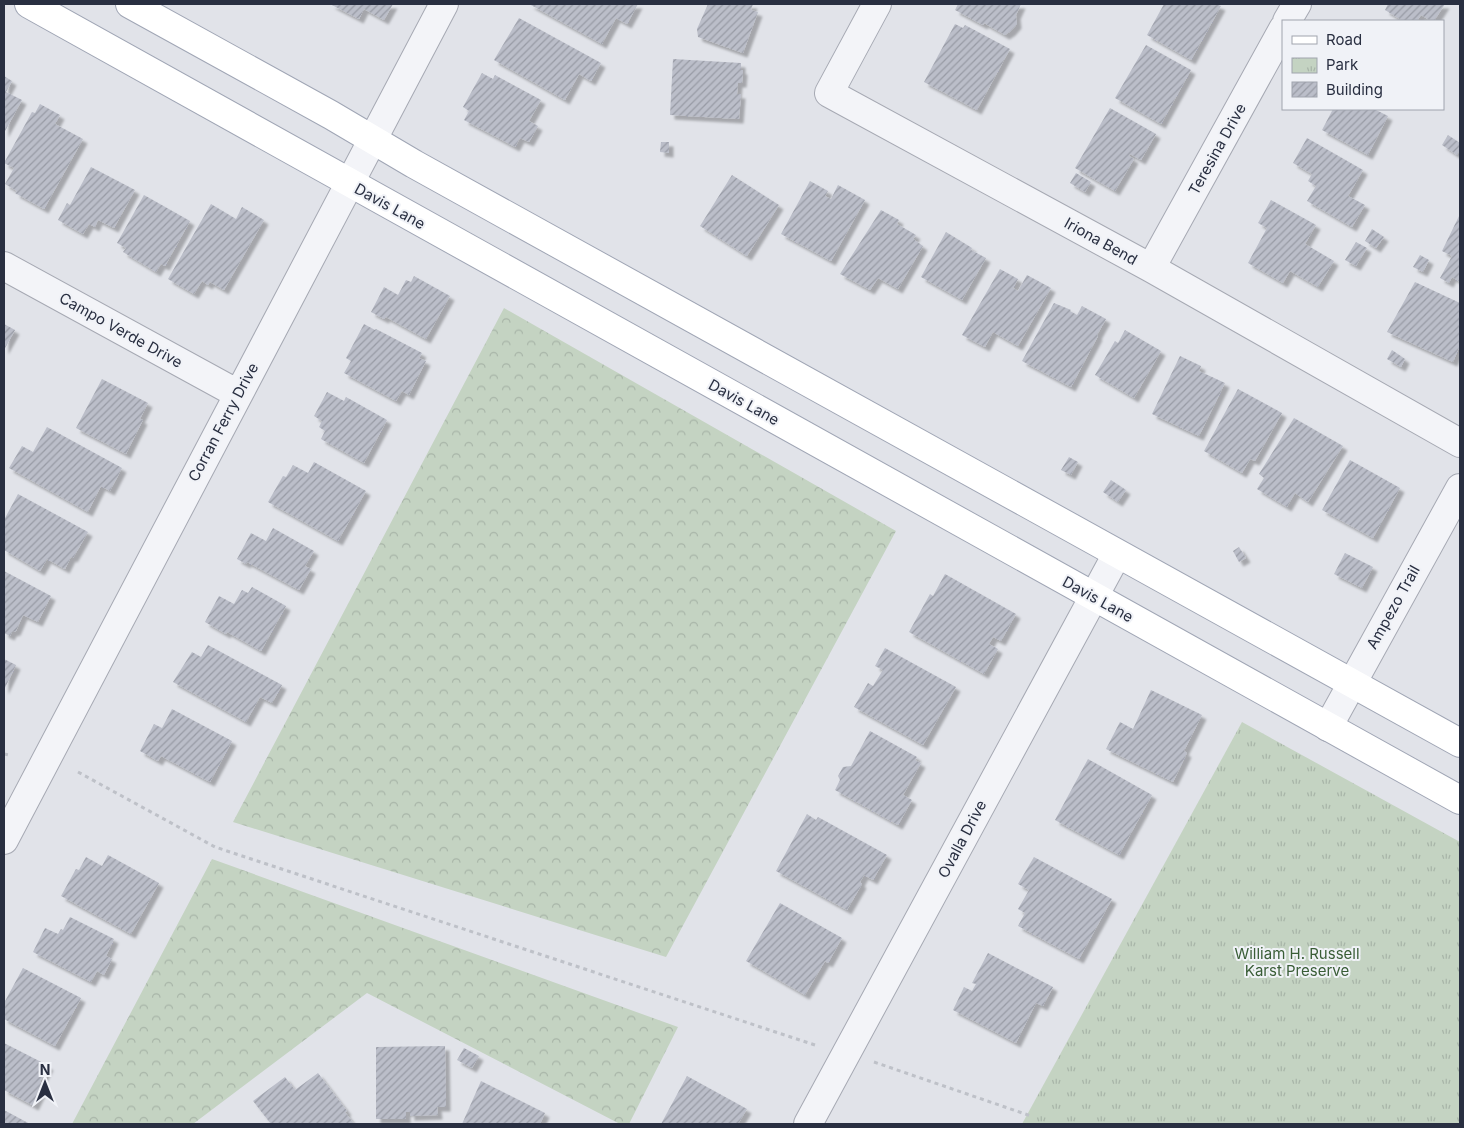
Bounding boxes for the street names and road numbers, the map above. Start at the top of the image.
street label: Teresina Drive [1184,100,1250,198]
street label: Davis Lane [351,179,429,233]
street label: Iriona Bend [1061,213,1141,269]
street label: Campo Verde Drive [56,288,186,372]
street label: Corran Ferry Drive [184,359,262,485]
street label: Davis Lane [705,375,783,429]
street label: Ampezo Trail [1362,562,1424,652]
street label: Davis Lane [1059,572,1137,626]
street label: Ovalla Drive [934,797,990,881]

